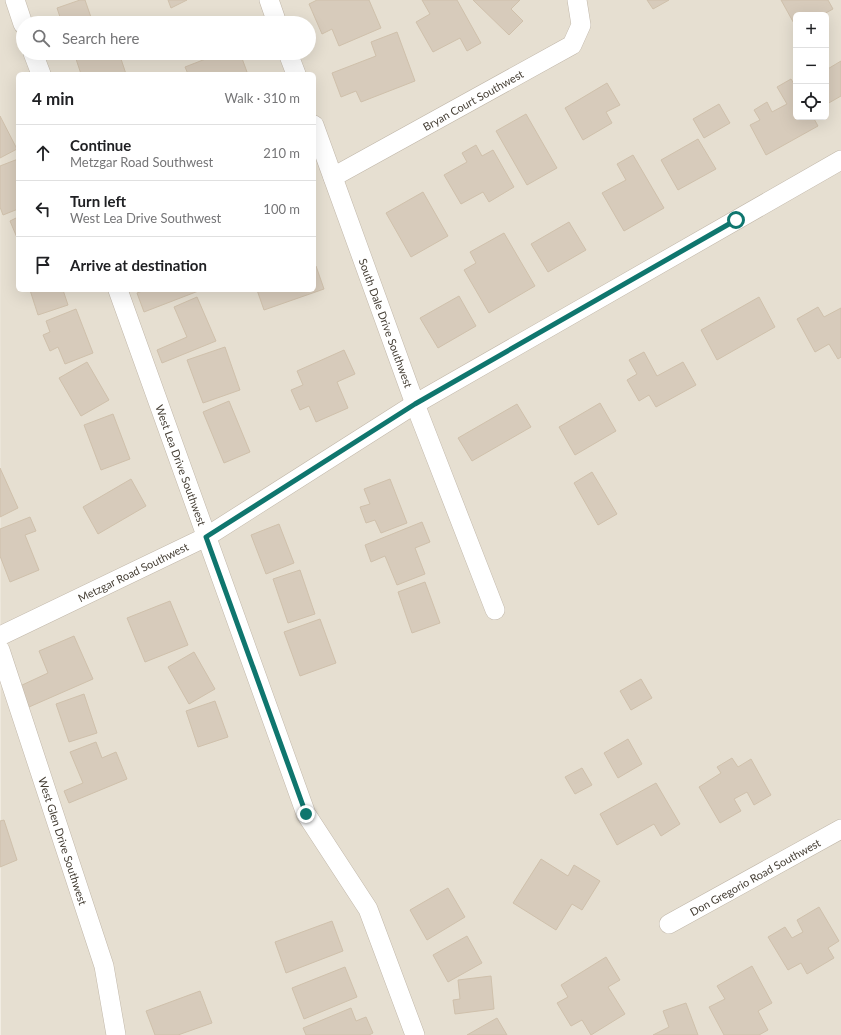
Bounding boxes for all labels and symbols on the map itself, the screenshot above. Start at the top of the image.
street label: Bryan Court Southwest [421,67,526,133]
route start [727,211,745,229]
street label: South Dale Drive Southwest [357,257,415,389]
street label: West Lea Drive Southwest [153,403,209,527]
street label: Metzgar Road Southwest [76,540,190,604]
street label: West Glen Drive Southwest [36,775,90,907]
route end [297,805,315,823]
street label: Don Gregorio Road Southwest [687,836,823,918]

